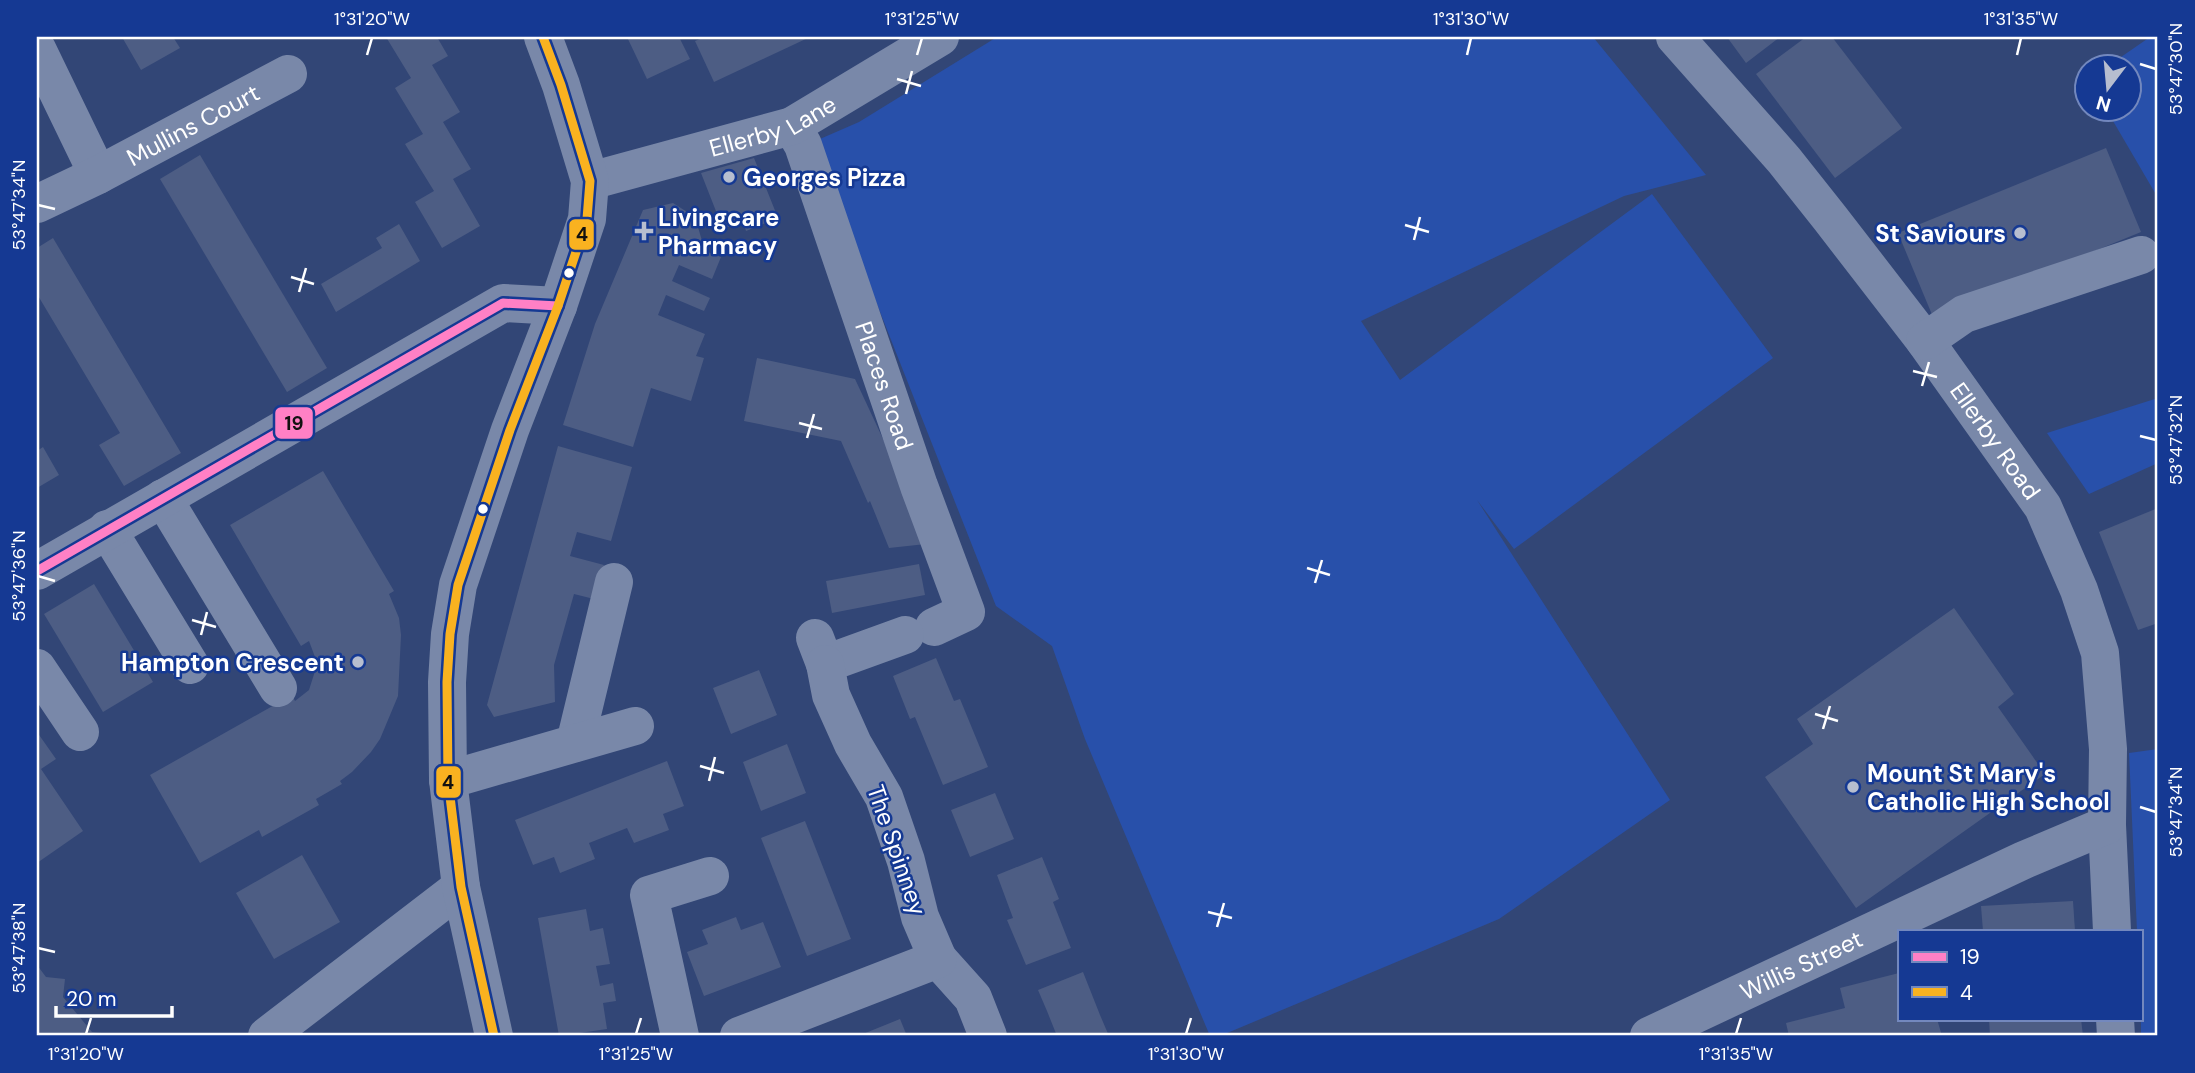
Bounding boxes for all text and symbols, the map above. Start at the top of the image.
text: 1°31'20"W [334,7,410,31]
text: 1°31'25"W [885,7,959,31]
text: 1°31'30"W [1433,7,1509,31]
text: 1°31'35"W [1984,7,2058,31]
text: 53°47'30"N [2164,23,2188,115]
north arrow [2072,52,2142,122]
street label: Mullins Court [121,77,265,173]
street label: Ellerby Lane [706,88,842,163]
text: N [2093,90,2114,118]
text: 53°47'34"N [7,160,31,250]
place label: Georges Pizza [743,162,906,193]
marker: Georges Pizza [721,169,737,185]
place label: Livingcare Pharmacy [658,202,779,261]
line badge: 4 [568,218,595,251]
place label: St Saviours [1875,218,2006,249]
text: 4 [576,222,588,247]
marker: Livingcare Pharmacy [636,223,652,239]
marker: St Saviours [2012,225,2028,241]
unlabelled marker [562,266,576,280]
street label: Places Road [849,317,921,454]
street label: Ellerby Road [1944,376,2048,505]
text: 53°47'32"N [2164,395,2188,485]
line badge: 19 [274,406,314,440]
text: 19 [285,411,303,436]
unlabelled marker [476,502,490,516]
text: 53°47'36"N [7,530,31,622]
place label: Hampton Crescent [121,647,344,678]
marker: Hampton Crescent [350,654,366,670]
place label: Mount St Mary's Catholic High School [1867,758,2110,817]
line badge: 4 [435,765,462,799]
text: 53°47'34"N [2164,767,2188,857]
text: 4 [442,770,454,795]
marker: Mount St Mary's Catholic High School [1845,779,1861,795]
street label: The Spinney [860,781,934,919]
text: 53°47'38"N [7,903,31,994]
street label: Willis Street [1735,923,1867,1007]
legend [1898,930,2142,1020]
text: 19 [1960,943,1980,971]
scale bar [56,975,172,1019]
text: 4 [1960,979,1973,1007]
text: 20 m [66,985,117,1013]
text: 1°31'20"W [48,1042,124,1066]
text: 1°31'25"W [599,1042,673,1066]
text: 1°31'30"W [1148,1042,1224,1066]
text: 1°31'35"W [1699,1042,1773,1066]

